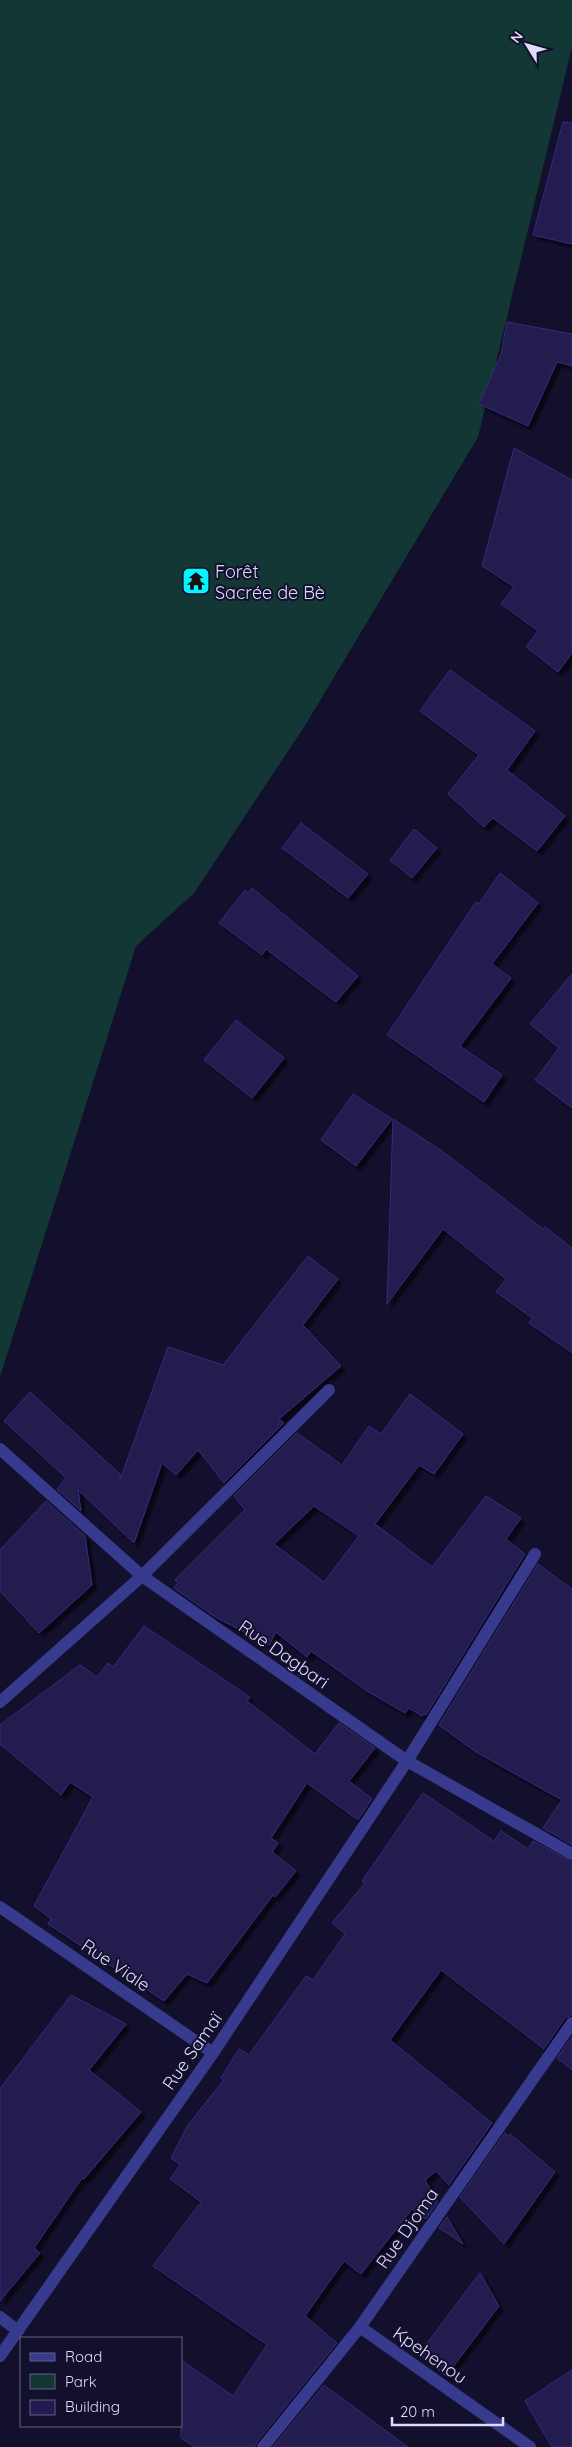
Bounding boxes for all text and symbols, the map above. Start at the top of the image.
north arrow [502,20,552,70]
text: N [506,28,527,47]
place label: Forêt Sacrée de Bè [215,560,325,604]
temple icon: Forêt Sacrée de Bè [181,566,211,596]
street label: Rue Dagbari [234,1614,334,1694]
street label: Rue Viale [77,1934,155,1996]
street label: Rue Samaï [157,2007,228,2094]
street label: Rue Djoma [371,2183,443,2273]
street label: Kpehenou [389,2321,471,2389]
legend [20,2337,182,2427]
text: Road [65,2347,102,2366]
text: Park [65,2372,97,2391]
scale bar [392,2394,503,2426]
text: Building [65,2397,120,2416]
text: 20 m [400,2402,435,2421]

